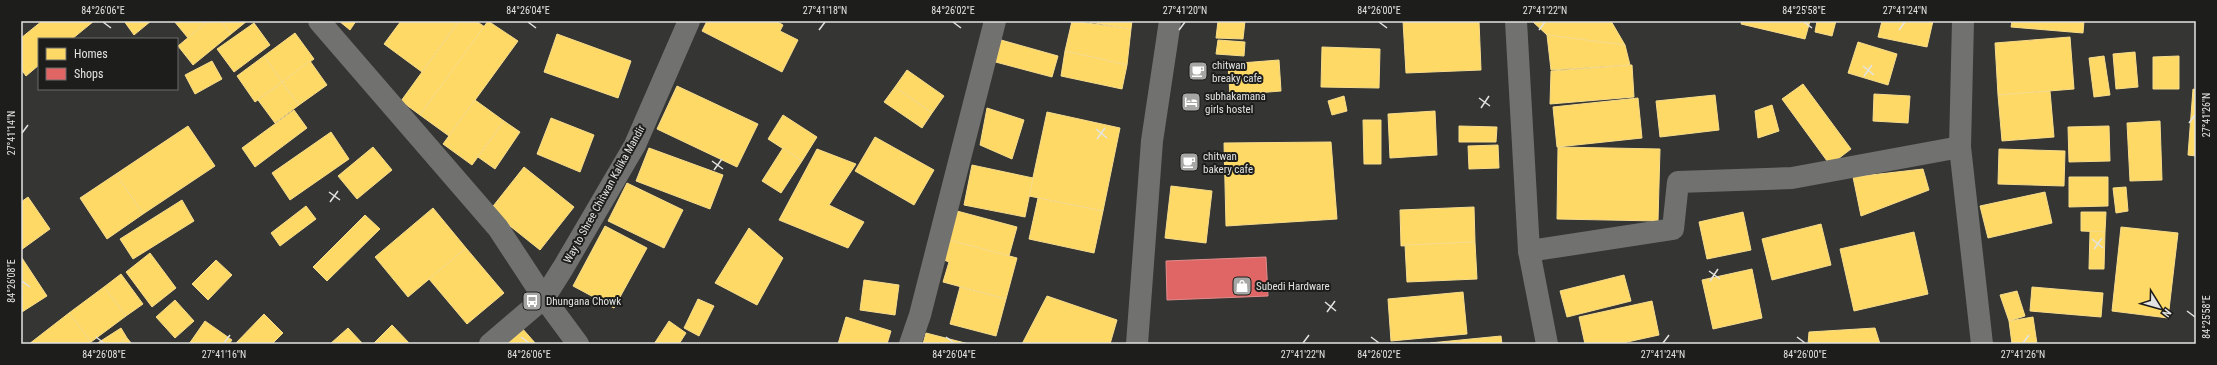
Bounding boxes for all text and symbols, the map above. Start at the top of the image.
text: 84°26'06"E [81,5,125,16]
text: 84°26'04"E [506,5,550,16]
text: 27°41'18"N [803,5,847,16]
text: 84°26'02"E [931,5,975,16]
text: 27°41'20"N [1163,5,1207,16]
text: 84°26'00"E [1357,5,1401,16]
text: 27°41'22"N [1523,5,1567,16]
text: 84°25'58"E [1782,5,1826,16]
text: 27°41'24"N [1883,5,1927,16]
legend [38,38,178,90]
text: Homes [74,47,108,61]
place label: chitwan breaky cafe [1212,59,1262,85]
cafe icon: chitwan breaky cafe [1187,60,1209,82]
text: Shops [74,67,103,81]
place label: subhakamana girls hostel [1205,90,1266,116]
hotel icon: subhakamana girls hostel [1180,91,1202,113]
text: 27°41'26"N [2201,93,2212,137]
text: 27°41'14"N [6,111,17,155]
street label: Way to Shree Chitwan Kalika Mandir [561,122,648,265]
place label: chitwan bakery cafe [1203,150,1253,176]
cafe icon: chitwan bakery cafe [1178,151,1200,173]
text: 84°26'08"E [6,259,17,303]
shop icon: Subedi Hardware [1231,275,1253,297]
place label: Subedi Hardware [1256,280,1330,293]
north arrow [2139,287,2179,327]
bus stop icon: Dhungana Chowk [521,290,543,312]
place label: Dhungana Chowk [546,295,621,308]
text: 84°25'58"E [2201,295,2212,339]
text: N [2159,306,2174,320]
text: 84°26'08"E [82,349,126,360]
text: 27°41'16"N [202,349,246,360]
text: 84°26'06"E [507,349,551,360]
text: 84°26'04"E [932,349,976,360]
text: 27°41'22"N [1281,349,1325,360]
text: 84°26'02"E [1357,349,1401,360]
text: 27°41'24"N [1641,349,1685,360]
text: 84°26'00"E [1783,349,1827,360]
text: 27°41'26"N [2001,349,2045,360]

